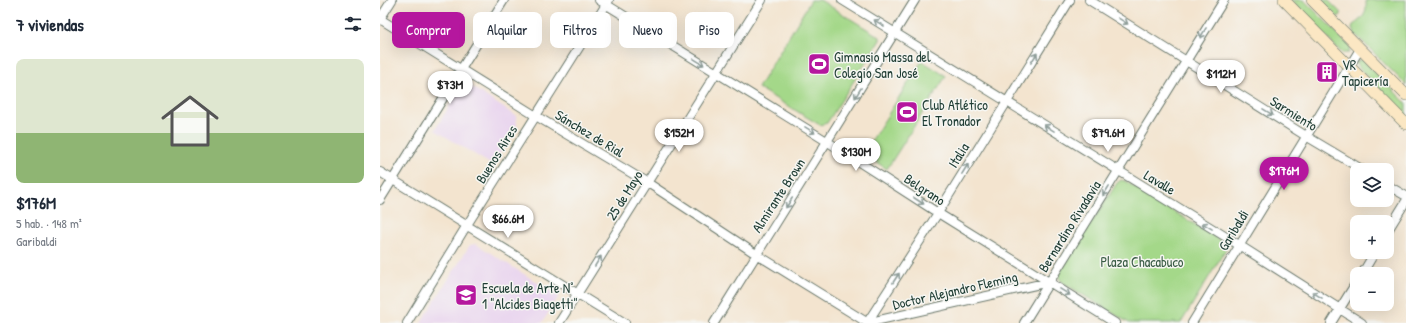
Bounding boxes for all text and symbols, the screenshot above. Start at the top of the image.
chip: Comprar [392,12,465,48]
chip: Alquilar [473,12,542,48]
chip: Filtros [550,12,611,48]
chip: Nuevo [619,12,677,48]
chip: Piso [685,12,734,48]
text: 7 viviendas [16,13,84,36]
icon: filters [342,13,364,35]
one-way arrow [1117,17,1129,25]
one-way arrow [873,18,885,26]
one-way arrow [1199,27,1207,39]
place label: Gimnasio Massa del Colegio San José [834,47,931,83]
sports icon: Gimnasio Massa del Colegio San José [806,51,832,77]
one-way arrow [1030,53,1038,64]
place label: VR Tapicería [1342,55,1389,91]
one-way arrow [693,58,704,66]
building icon: VR Tapicería [1314,59,1340,85]
pin: $112M [1193,60,1249,94]
text: $112M [1206,64,1236,82]
pin: $73M [426,71,474,105]
text: $73M [437,75,463,93]
icon: home [154,85,226,157]
one-way arrow [853,87,861,99]
street label: Sarmiento [1267,91,1322,135]
place label: Club Atlético El Tronador [922,95,988,130]
sports icon: Club Atlético El Tronador [894,99,920,125]
street label: Sánchez de Rial [552,105,628,161]
one-way arrow [1262,108,1273,116]
pin: $152M [651,119,707,153]
pin: $79.6M [1075,119,1141,153]
street label: Buenos Aires [471,121,521,187]
text: $152M [664,123,694,141]
text: $79.6M [1091,123,1125,141]
one-way arrow [1044,124,1055,132]
one-way arrow [804,126,815,135]
pin: $130M [828,138,884,172]
street label: Italia [943,139,973,171]
text: $130M [841,142,871,160]
street label: Almirante Brown [747,154,809,236]
pin: $176M [1256,157,1312,191]
text: $176M [1269,161,1299,179]
one-way arrow [962,163,970,175]
map controls [1350,163,1394,311]
button: layers [1350,163,1394,207]
street label: Lavalle [1141,165,1180,199]
street label: 25 de Mayo [601,166,648,224]
street label: Belgrano [900,169,950,210]
street label: Bernardino Rivadavia [1033,176,1105,275]
one-way arrow [1101,186,1110,197]
text: $176M [16,191,56,214]
one-way arrow [784,197,792,209]
one-way arrow [913,197,925,205]
pin: $66.6M [475,205,541,239]
street label: Garibaldi [1213,206,1253,254]
text: $66.6M [492,209,524,227]
text: 5 hab. · 148 m² [16,214,82,232]
button: + [1350,215,1394,259]
one-way arrow [1201,221,1213,229]
text: Garibaldi [16,232,57,250]
park label: Plaza Chacabuco [1100,252,1184,271]
one-way arrow [594,256,602,267]
street label: Doctor Alejandro Fleming [891,266,1019,315]
button: − [1350,267,1394,311]
one-way arrow [892,272,900,284]
place label: Escuela de Arte N° 1 "Alcides Biagetti" [482,278,578,314]
school or university icon: Escuela de Arte N° 1 "Alcides Biagetti" [453,282,479,308]
one-way arrow [1059,288,1071,296]
one-way arrow [1312,291,1323,299]

